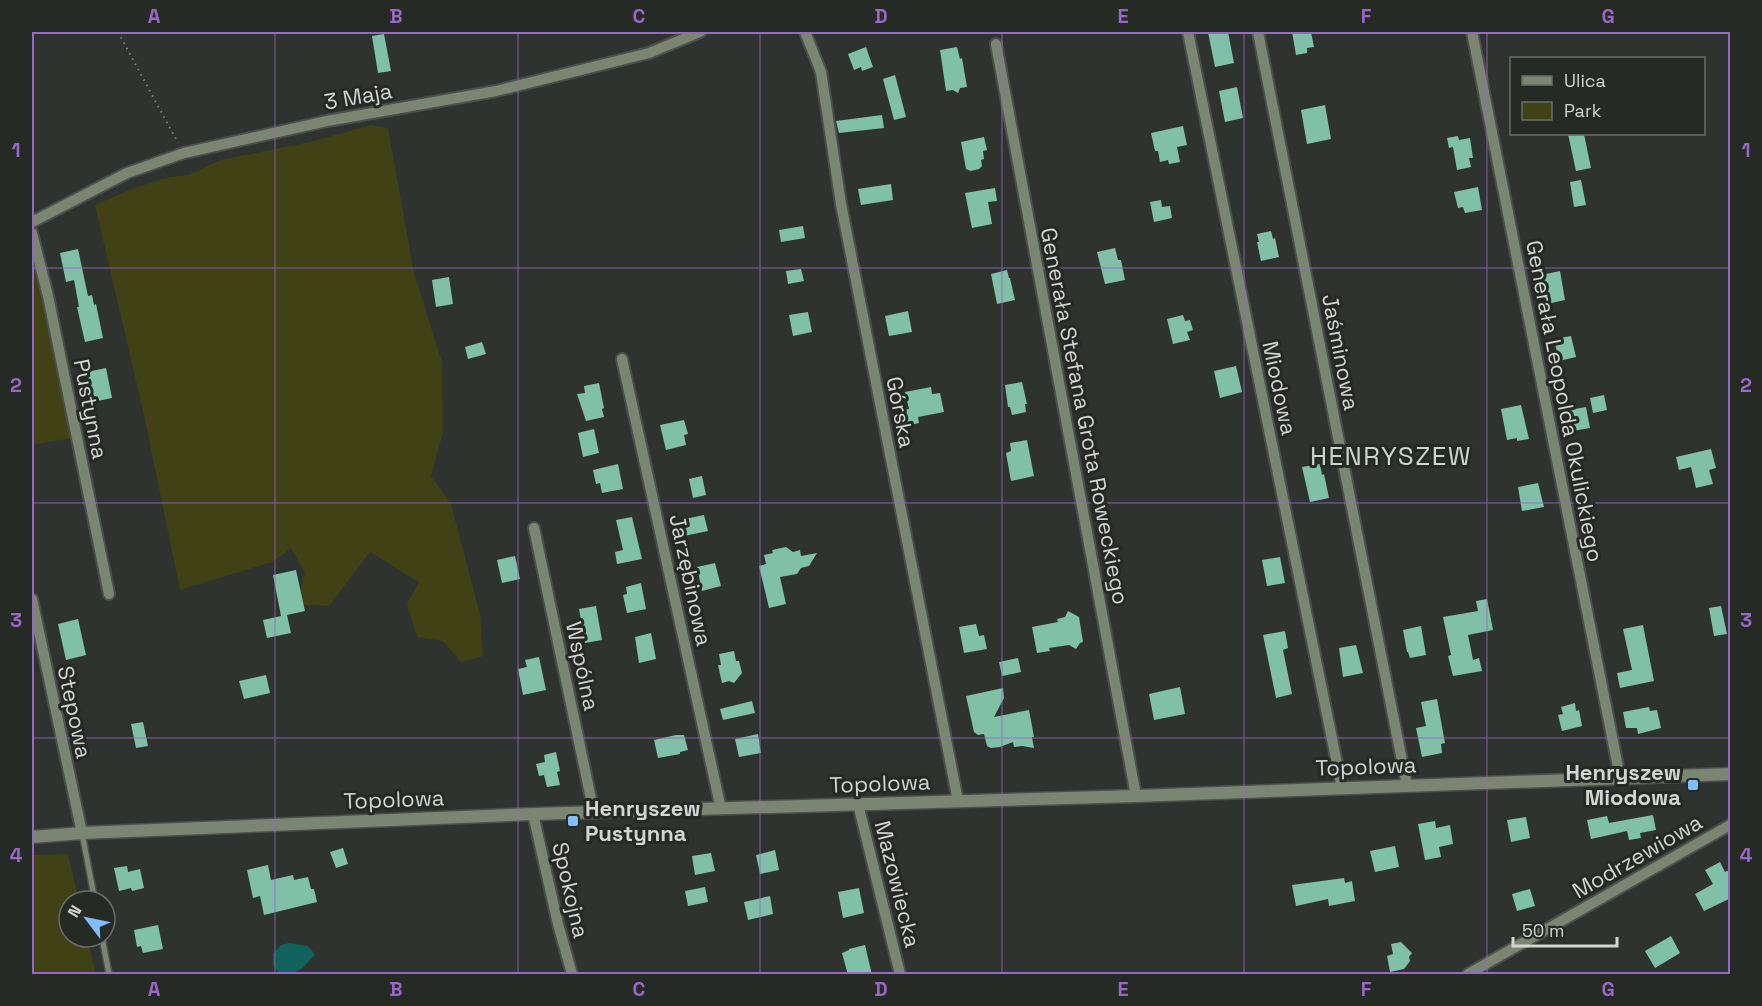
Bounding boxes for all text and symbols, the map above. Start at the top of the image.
text: A [148,3,161,29]
text: B [389,3,403,29]
text: C [633,3,646,29]
text: D [874,3,888,29]
text: E [1117,3,1129,29]
text: F [1361,3,1372,29]
text: G [1601,3,1615,29]
legend [1510,57,1705,135]
text: Ulica [1564,69,1606,92]
street label: 3 Maja [322,76,395,116]
text: Park [1564,99,1602,122]
text: 1 [11,137,21,163]
text: 1 [1741,137,1751,163]
street label: Generała Stefana Grota Roweckiego [1035,225,1135,607]
street label: Generała Leopolda Okulickiego [1520,238,1610,564]
street label: Jaśminowa [1316,291,1366,413]
street label: Miodowa [1256,338,1304,438]
street label: Pustynna [68,357,114,462]
text: 2 [10,372,22,398]
text: 2 [1740,372,1752,398]
street label: Górska [880,374,922,450]
district label: HENRYSZEW [1310,439,1472,473]
street label: Jarzębinowa [663,512,719,649]
text: 3 [10,607,22,633]
text: 3 [1740,607,1752,633]
street label: Wspólna [560,619,606,713]
street label: Stepowa [52,663,99,761]
street label: Topolowa [1315,750,1417,782]
place label: Henryszew Miodowa [1565,758,1681,811]
street label: Topolowa [829,767,931,799]
marker: Henryszew Miodowa [1686,778,1700,792]
street label: Topolowa [343,783,445,815]
place label: Henryszew Pustynna [585,794,701,847]
street label: Modrzewiowa [1567,807,1707,904]
marker: Henryszew Pustynna [566,814,580,828]
street label: Mazowiecka [869,818,927,951]
street label: Spokojna [546,839,596,941]
text: 4 [10,842,23,868]
text: 4 [1740,842,1753,868]
north arrow [57,889,117,949]
text: N [63,901,86,921]
scale bar [1513,910,1616,948]
text: 50 m [1522,919,1564,942]
text: A [148,976,161,1002]
text: B [389,976,403,1002]
text: C [633,976,646,1002]
text: D [874,976,888,1002]
text: E [1117,976,1129,1002]
text: F [1361,976,1372,1002]
text: G [1601,976,1615,1002]

